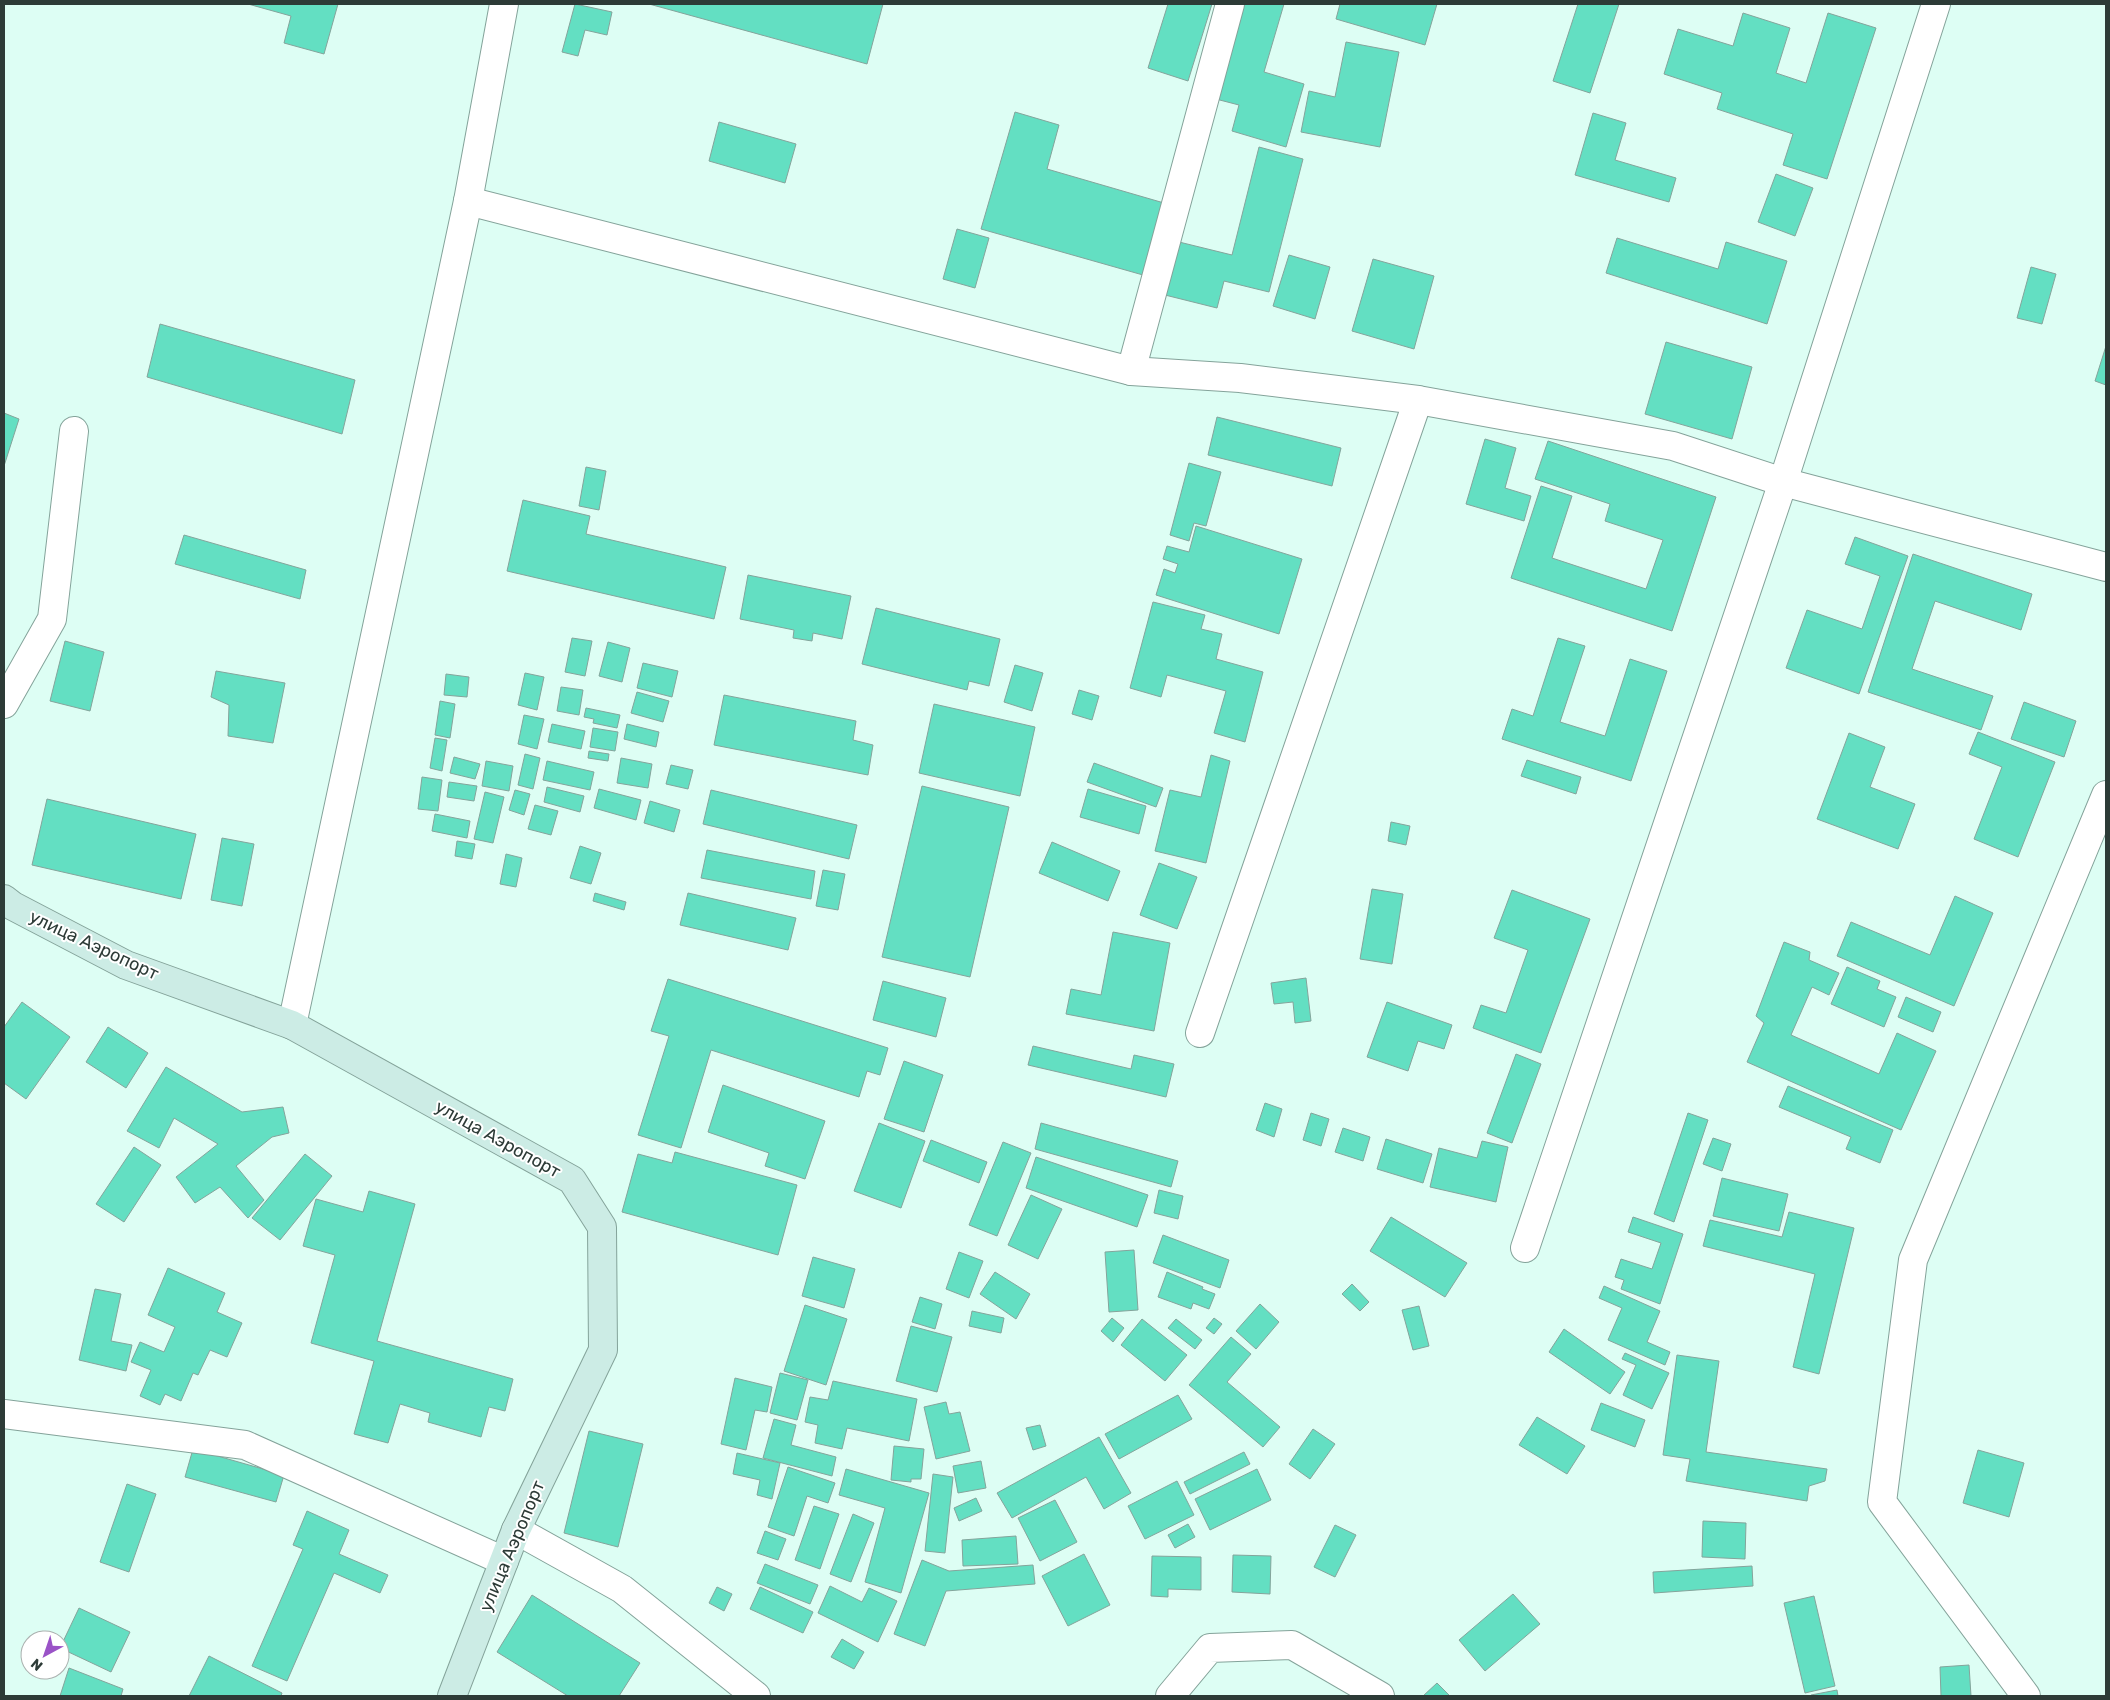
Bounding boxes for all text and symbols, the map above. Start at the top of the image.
street label: улица Аэропорт [26,905,162,985]
street label: улица Аэропорт [431,1095,565,1183]
street label: улица Аэропорт [474,1477,550,1615]
north arrow [20,1630,70,1680]
text: N [28,1655,46,1674]

